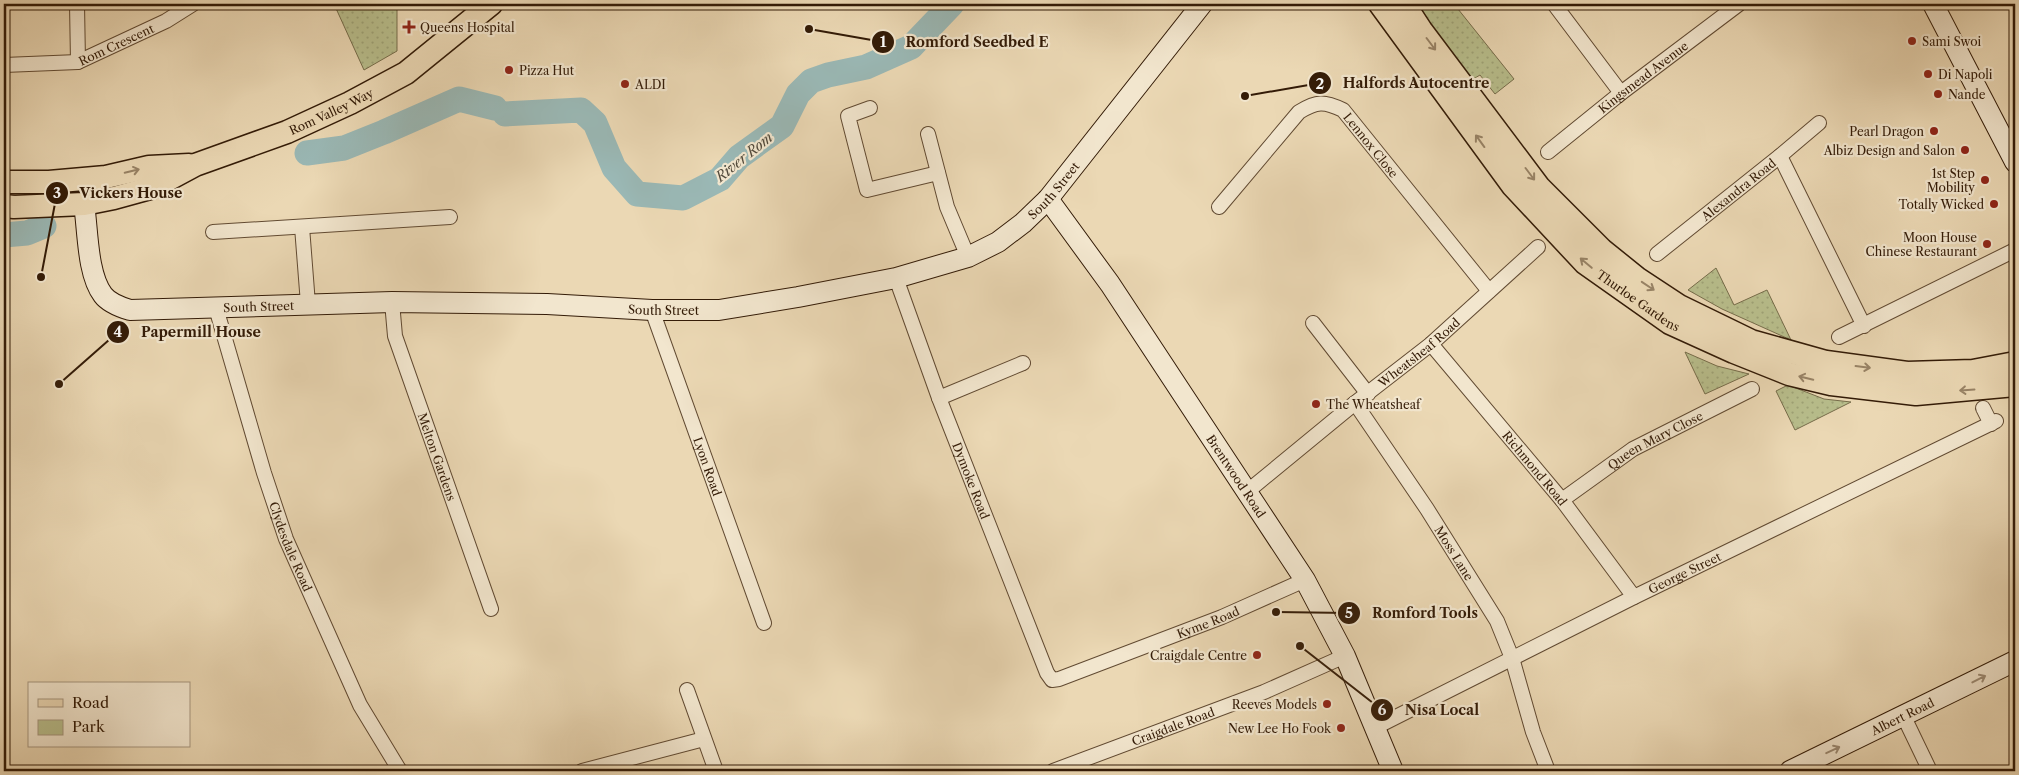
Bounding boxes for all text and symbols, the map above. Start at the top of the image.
street label: Rom Crescent [76,20,157,68]
marker: Queens Hospital [402,20,416,34]
place label: Queens Hospital [420,20,515,35]
callout: Romford Seedbed E [870,27,1058,56]
text: 1 [880,32,887,51]
text: Romford Seedbed E [905,33,1049,51]
place label: Sami Swoi [1922,34,1982,49]
marker: Sami Swoi [1906,35,1918,47]
one-way arrow [1426,37,1436,51]
street label: Kingsmead Avenue [1595,38,1691,116]
place label: Pizza Hut [519,63,575,78]
marker: Pizza Hut [503,64,515,76]
place label: Di Napoli [1938,67,1993,82]
marker: Di Napoli [1922,68,1934,80]
callout: Halfords Autocentre [1307,69,1499,98]
text: 2 [1316,74,1325,93]
text: Halfords Autocentre [1343,74,1489,92]
place label: ALDI [634,77,666,92]
marker: ALDI [619,78,631,90]
street label: Rom Valley Way [286,84,376,138]
place label: Nande [1948,87,1986,102]
marker: Nande [1932,88,1944,100]
street label: Lennox Close [1341,109,1402,180]
place label: Pearl Dragon [1849,124,1924,139]
marker: Pearl Dragon [1928,125,1940,137]
water label: River Rom [711,128,776,186]
one-way arrow [1474,135,1485,148]
place label: Albiz Design and Salon [1823,143,1955,158]
marker: Albiz Design and Salon [1959,144,1971,156]
street label: Alexandra Road [1697,155,1779,224]
street label: South Street [1024,158,1083,222]
one-way arrow [123,166,139,175]
place label: 1st Step Mobility [1927,166,1975,195]
one-way arrow [1525,167,1535,181]
marker: 1st Step Mobility [1979,174,1991,186]
callout: Vickers House [44,179,192,208]
text: 3 [53,183,61,202]
text: Vickers House [79,184,182,202]
place label: Totally Wicked [1899,197,1985,212]
marker: Totally Wicked [1988,198,2000,210]
place label: Moon House Chinese Restaurant [1866,230,1978,259]
marker: Moon House Chinese Restaurant [1981,238,1993,250]
one-way arrow [1580,257,1593,268]
street label: Thurloe Gardens [1594,266,1682,334]
one-way arrow [1640,281,1654,291]
street label: South Street [223,297,295,315]
street label: South Street [628,301,700,318]
street label: Wheatsheaf Road [1374,314,1463,391]
callout: Papermill House [106,318,270,347]
text: 4 [114,322,123,341]
text: Papermill House [141,323,261,341]
one-way arrow [1854,362,1870,372]
one-way arrow [1798,373,1814,382]
one-way arrow [1959,385,1975,394]
place label: The Wheatsheaf [1326,397,1422,412]
marker: The Wheatsheaf [1310,398,1322,410]
street label: Queen Mary Close [1604,408,1705,472]
street label: Melton Gardens [415,411,460,503]
street label: Richmond Road [1500,428,1571,509]
street label: Brentwood Road [1204,432,1270,521]
street label: Lyon Road [691,435,726,498]
street label: Dymoke Road [950,440,993,522]
street label: Clydesdale Road [267,500,316,594]
street label: Moss Lane [1432,523,1477,583]
street label: George Street [1646,548,1724,597]
callout: Romford Tools [1337,598,1488,627]
street label: Kyme Road [1175,603,1242,641]
text: 5 [1345,603,1353,622]
text: Romford Tools [1372,604,1478,622]
place label: Craigdale Centre [1150,648,1247,663]
marker: Craigdale Centre [1251,649,1263,661]
one-way arrow [1972,674,1987,684]
legend [28,682,190,748]
text: Road [72,693,109,712]
street label: Albert Road [1867,694,1937,738]
callout: Nisa Local [1370,695,1489,724]
place label: Reeves Models [1232,697,1317,712]
marker: Reeves Models [1321,698,1333,710]
text: 6 [1378,700,1387,719]
text: Nisa Local [1405,701,1479,719]
street label: Craigdale Road [1129,704,1217,748]
text: Park [72,717,106,736]
place label: New Lee Ho Fook [1228,721,1332,736]
marker: New Lee Ho Fook [1335,722,1347,734]
one-way arrow [1825,744,1840,754]

